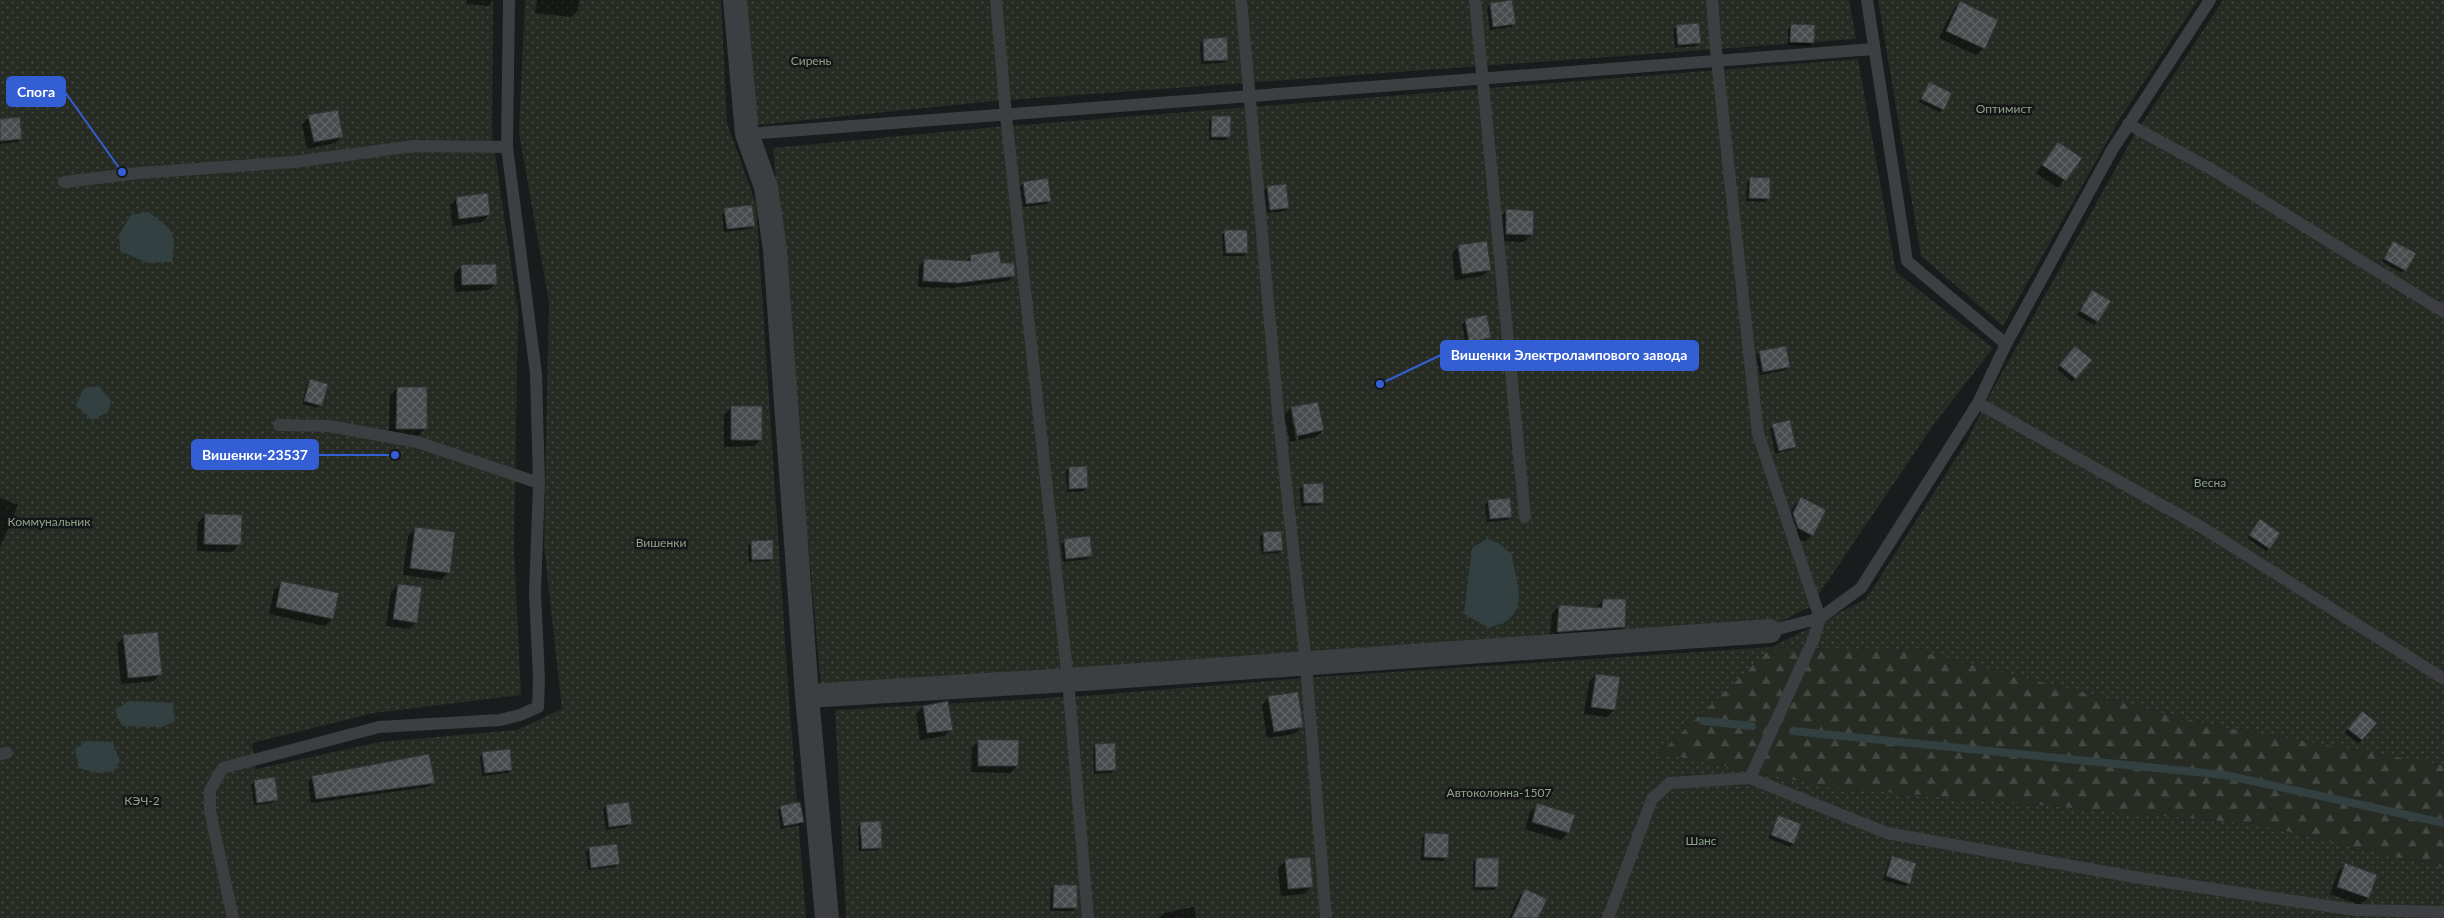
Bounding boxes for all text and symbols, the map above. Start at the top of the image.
park label: Сирень [791,53,831,68]
callout: Спога [7,77,65,106]
text: Спога [17,83,55,100]
park label: Оптимист [1976,101,2032,116]
callout: Вишенки Электролампового завода [1441,341,1698,370]
text: Вишенки Электролампового завода [1451,346,1687,363]
callout: Вишенки-23537 [192,440,318,469]
text: Вишенки-23537 [202,446,308,463]
park label: Весна [2194,475,2226,490]
park label: Коммунальник [8,514,91,529]
park label: Вишенки [636,535,686,550]
park label: Автоколонна-1507 [1447,785,1551,800]
park label: КЭЧ-2 [124,793,160,808]
park label: Шанс [1685,833,1717,848]

